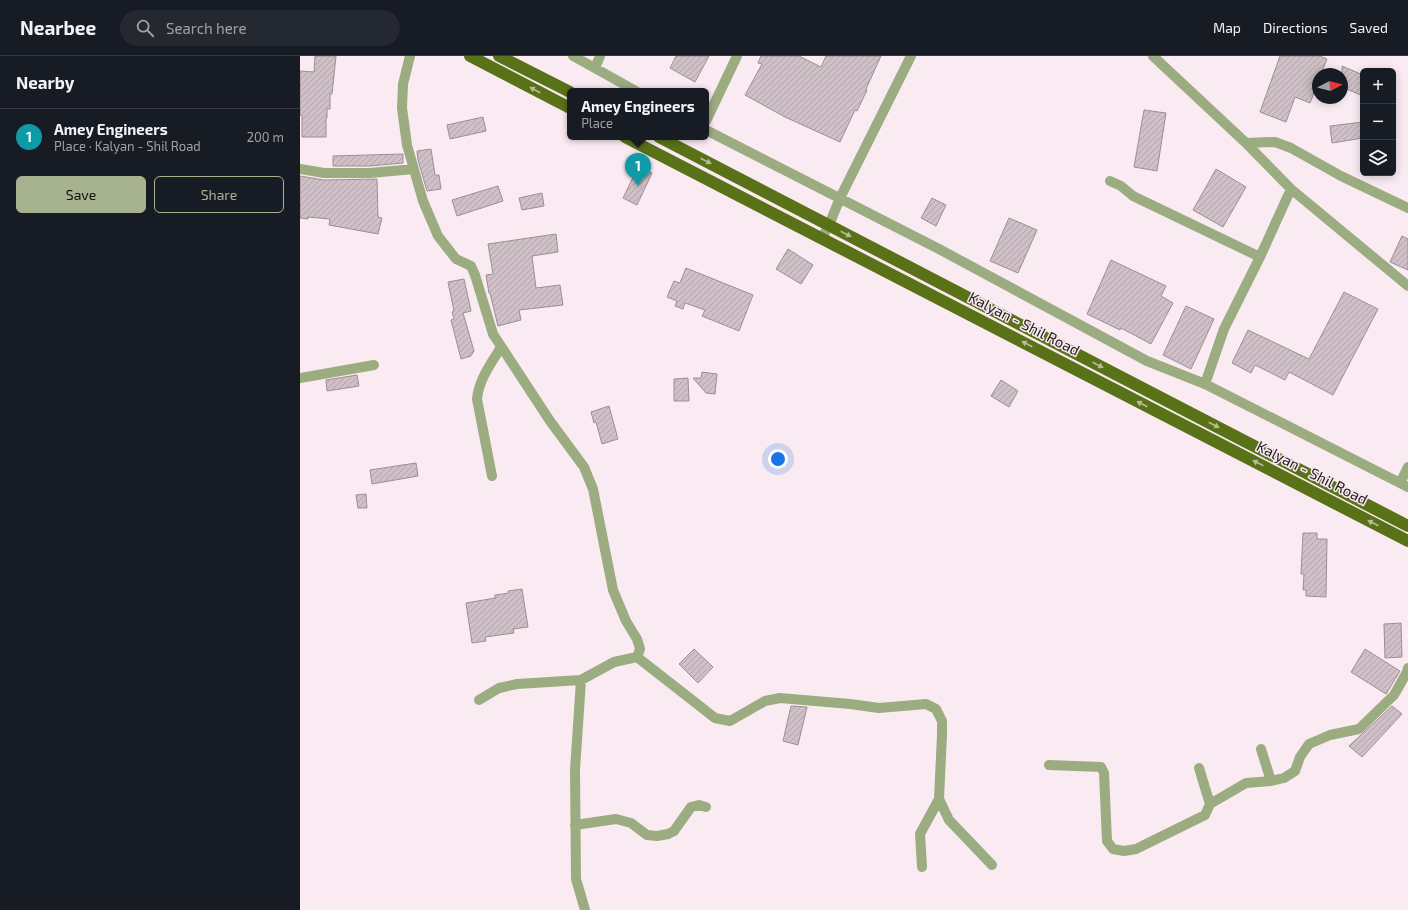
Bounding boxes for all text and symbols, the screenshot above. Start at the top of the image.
search box [120,10,400,46]
text: Nearbee [20,16,96,39]
icon: search [134,17,156,39]
text: Search here [166,19,247,37]
text: Map [1213,19,1241,36]
text: Directions [1263,19,1328,36]
text: Saved [1350,19,1388,36]
north arrow [1312,68,1348,104]
map controls [1360,68,1396,176]
button: + [1360,68,1396,104]
text: Nearby [16,72,74,92]
one-way arrow [530,87,541,93]
popup [567,88,709,140]
text: Amey Engineers [581,97,695,115]
button: − [1360,104,1396,140]
text: Place [581,115,613,131]
text: Amey Engineers [54,120,168,138]
text: 1 [26,129,32,145]
text: 200 m [247,129,284,145]
text: Place · Kalyan - Shil Road [54,138,201,154]
button: layers [1360,140,1396,176]
pin: 1 [625,153,651,186]
one-way arrow [700,158,712,164]
button: Save [16,176,146,213]
button: Share [154,176,284,213]
one-way arrow [840,231,852,237]
street label: Kalyan - Shil Road [966,287,1083,359]
one-way arrow [1021,341,1033,347]
one-way arrow [1092,362,1104,368]
one-way arrow [1137,400,1148,407]
one-way arrow [1208,422,1219,428]
street label: Kalyan - Shil Road [1254,436,1371,508]
your location [768,449,788,469]
one-way arrow [1252,460,1264,467]
one-way arrow [1368,520,1379,526]

